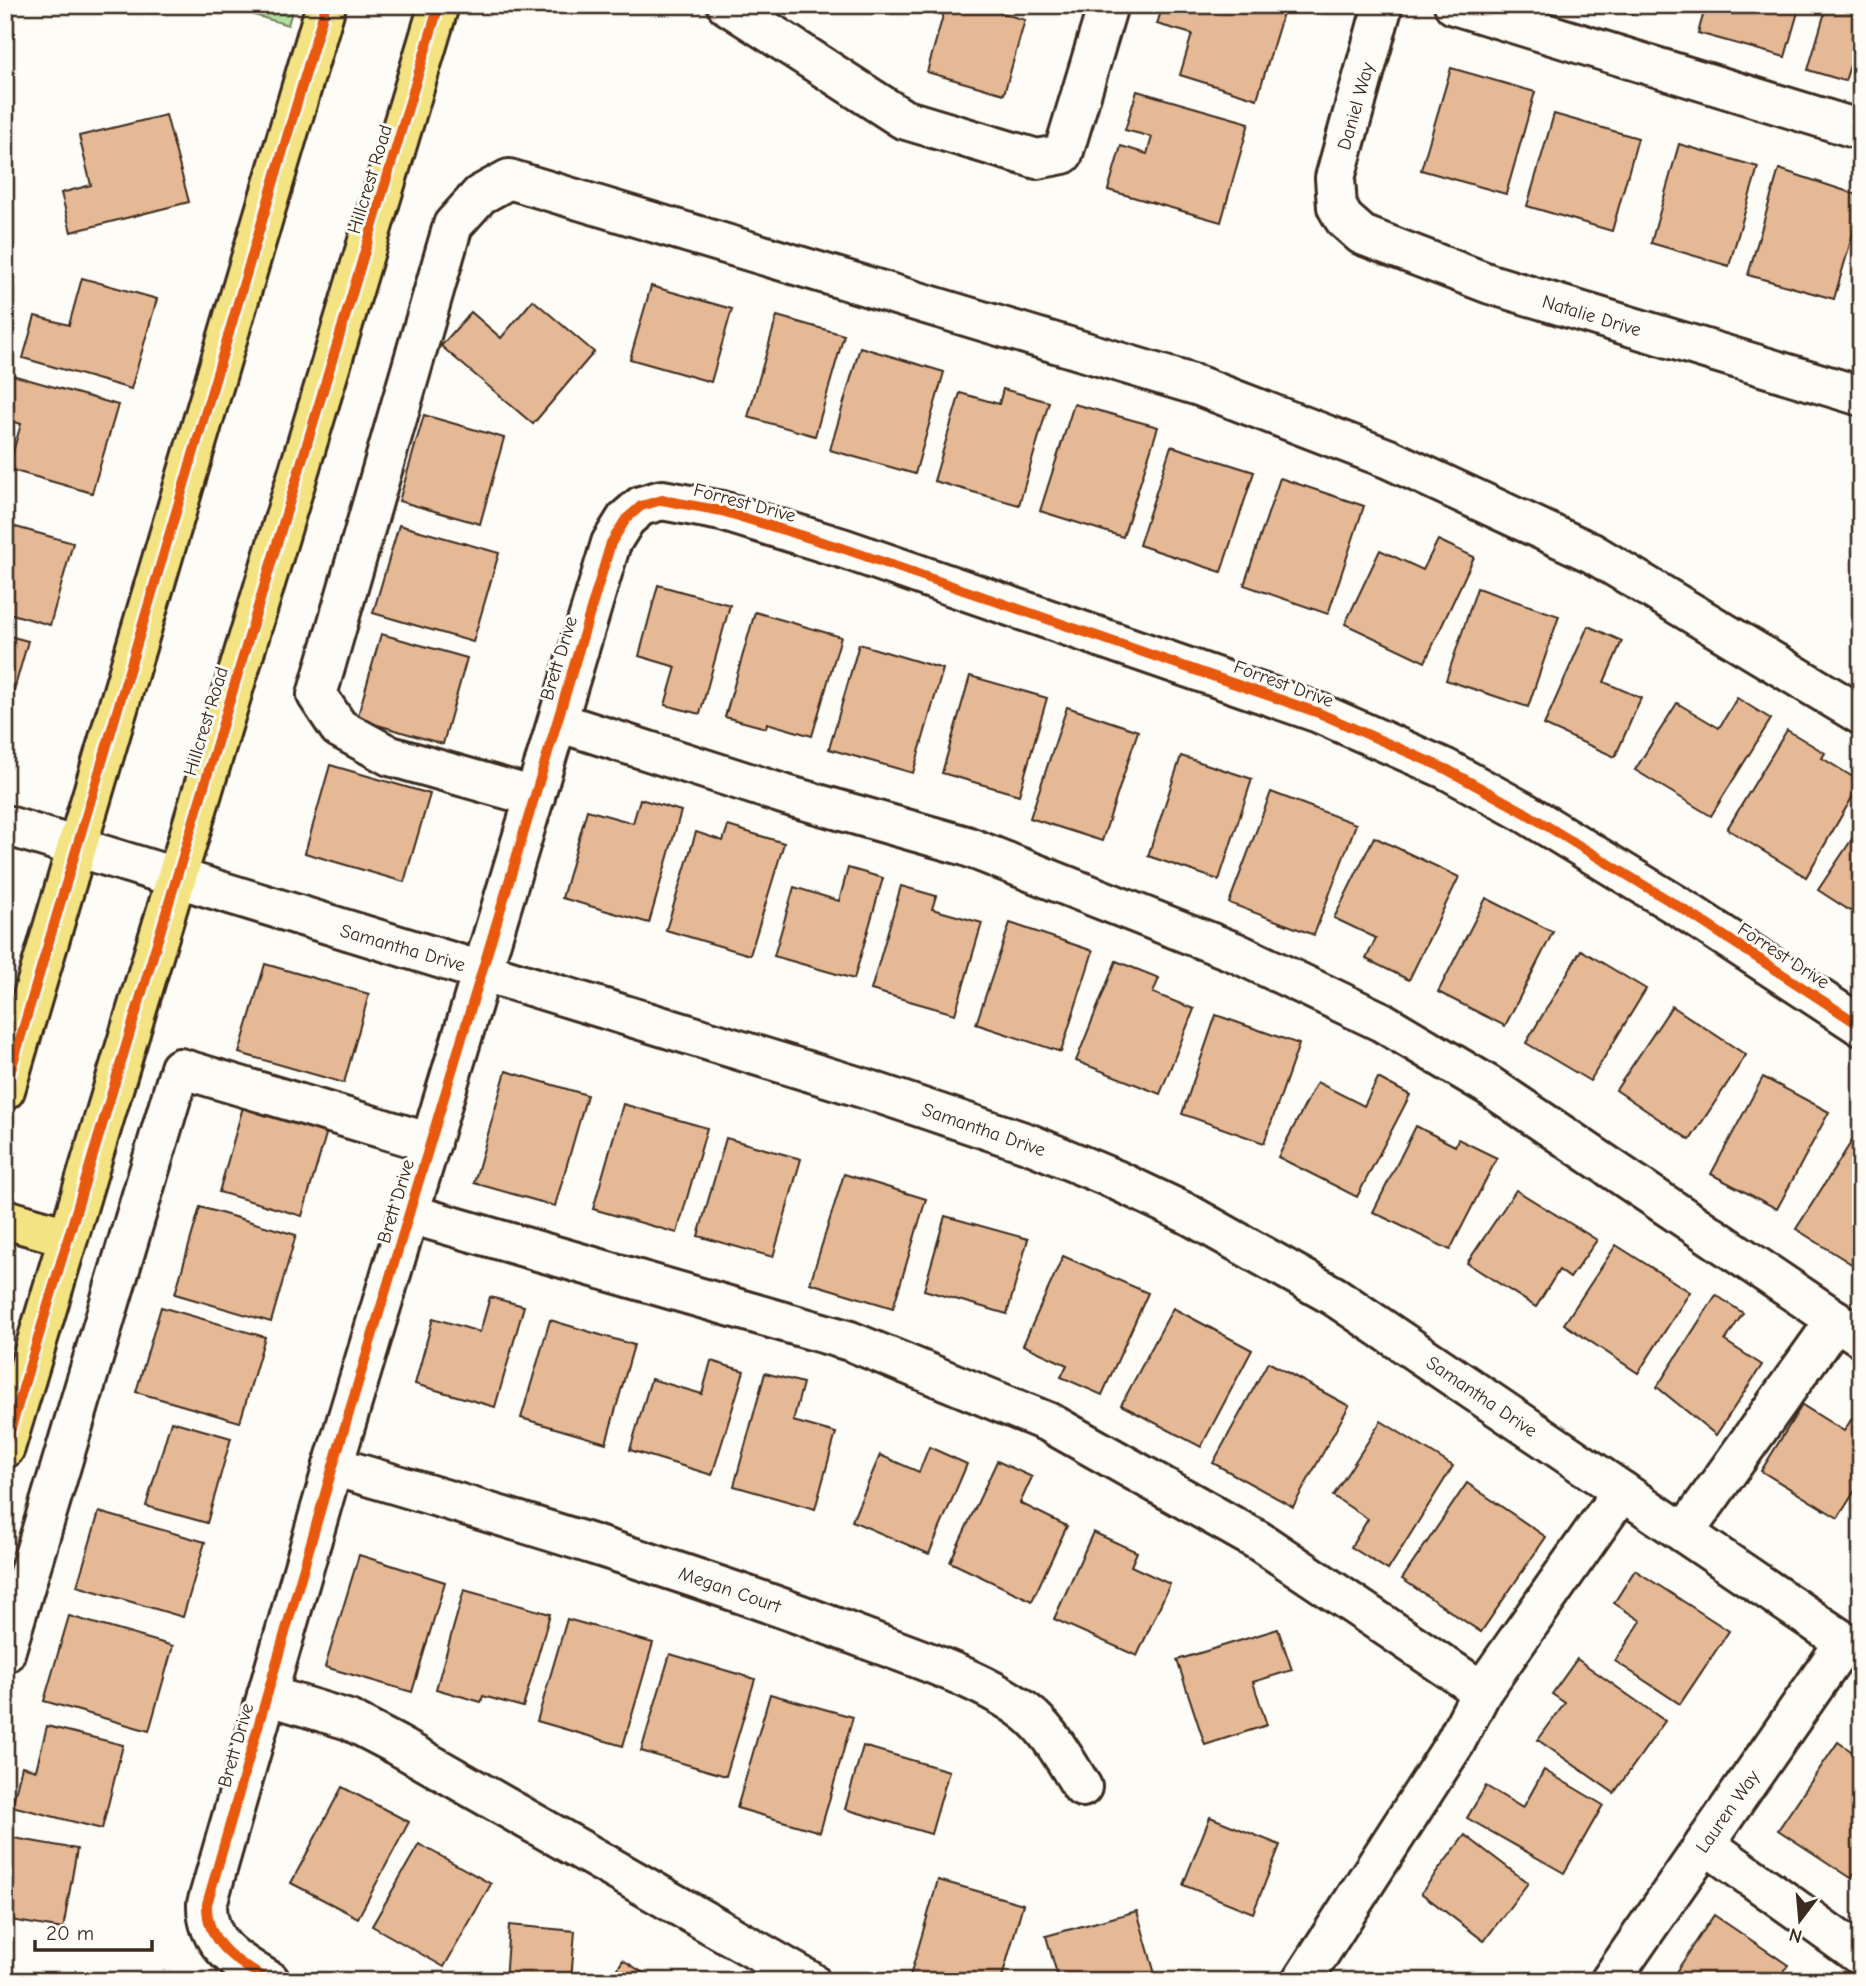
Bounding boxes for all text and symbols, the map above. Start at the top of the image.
street label: Daniel Way [1333,59,1379,153]
street label: Hillcrest Road [343,122,397,237]
street label: Natalie Drive [1540,290,1644,341]
street label: Forrest Drive [691,479,798,527]
street label: Brett Drive [536,614,582,703]
street label: Forrest Drive [1231,656,1337,712]
street label: Hillcrest Road [179,664,233,779]
street label: Forrest Drive [1734,918,1833,994]
street label: Samantha Drive [338,920,468,976]
street label: Samantha Drive [919,1099,1048,1161]
street label: Brett Drive [373,1157,419,1246]
street label: Samantha Drive [1422,1352,1541,1442]
street label: Megan Court [676,1562,784,1618]
street label: Brett Drive [213,1701,258,1790]
street label: Lauren Way [1691,1766,1765,1857]
north arrow [1764,1884,1834,1954]
scale bar [35,1909,152,1953]
text: 20 m [46,1921,94,1945]
text: N [1787,1923,1805,1948]

